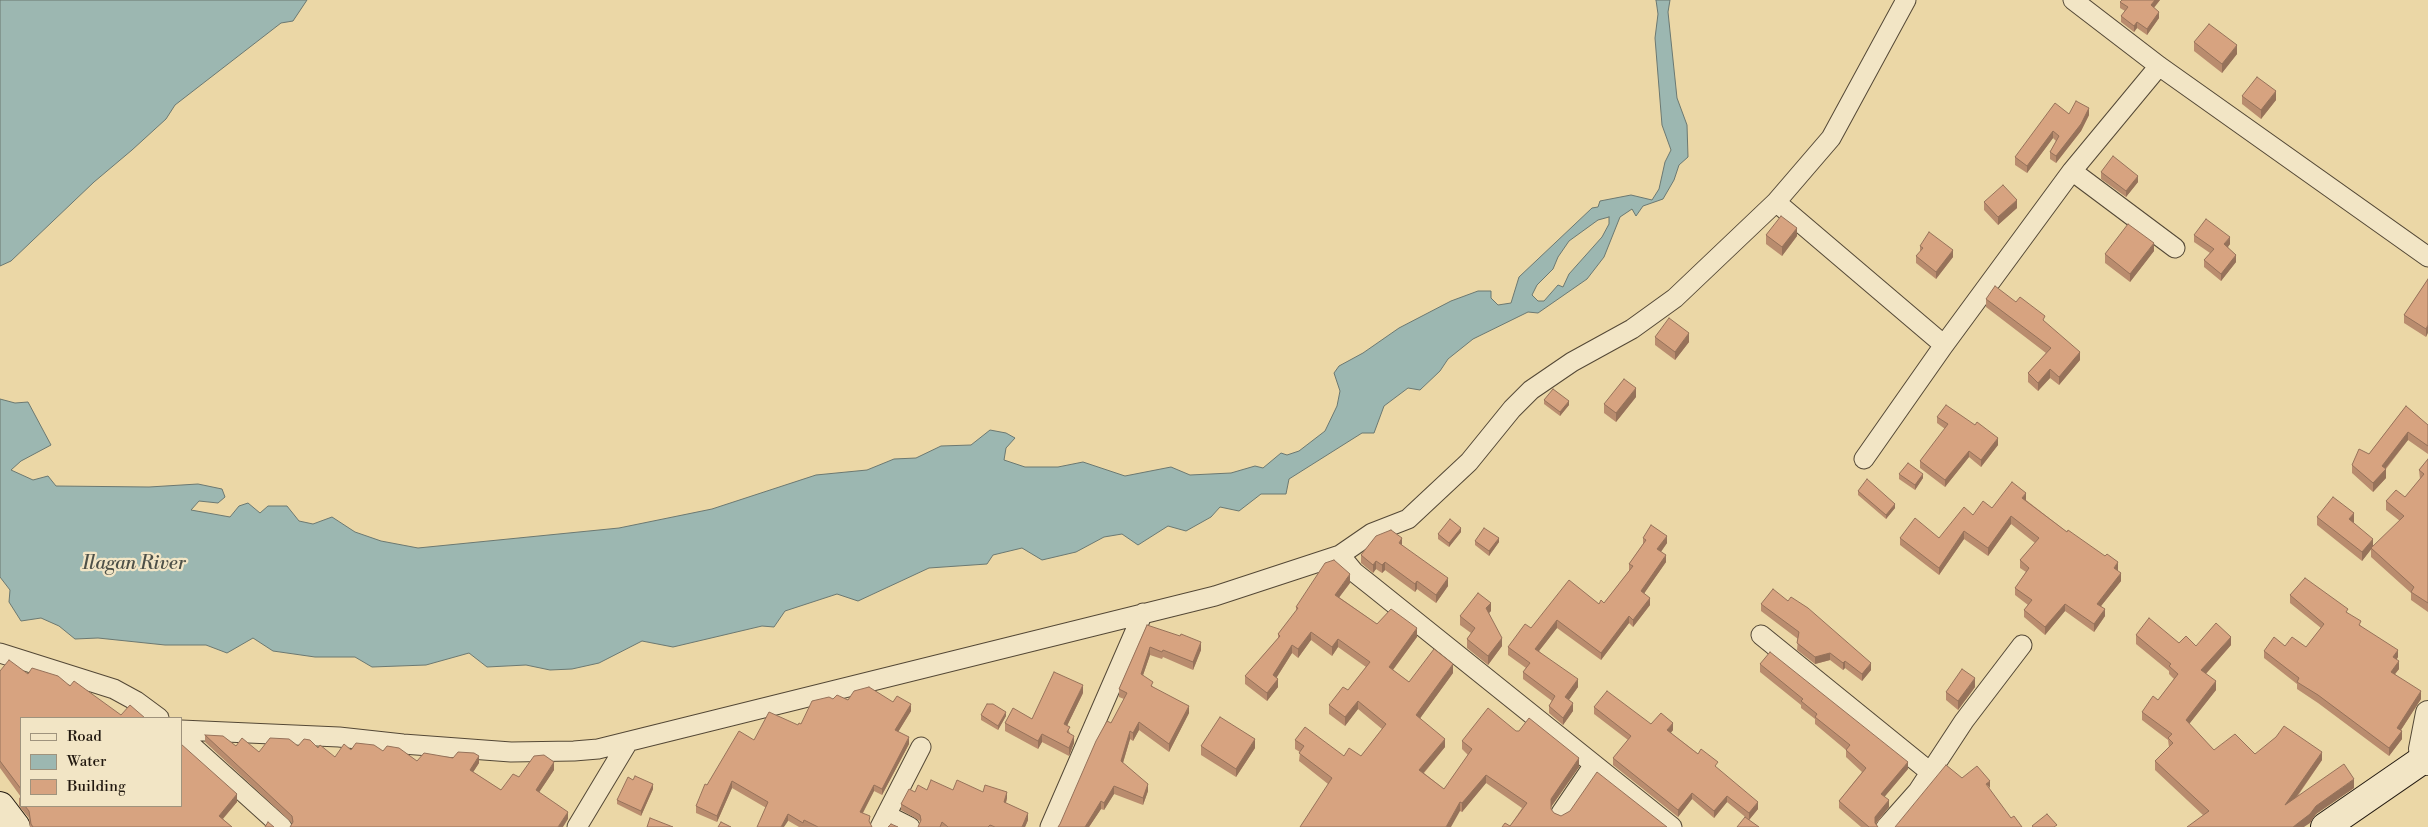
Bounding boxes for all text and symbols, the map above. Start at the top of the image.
water label: Ilagan River [82,553,186,575]
legend [20,717,182,807]
text: Road [67,727,102,746]
text: Water [67,752,106,771]
text: Building [67,777,126,796]

